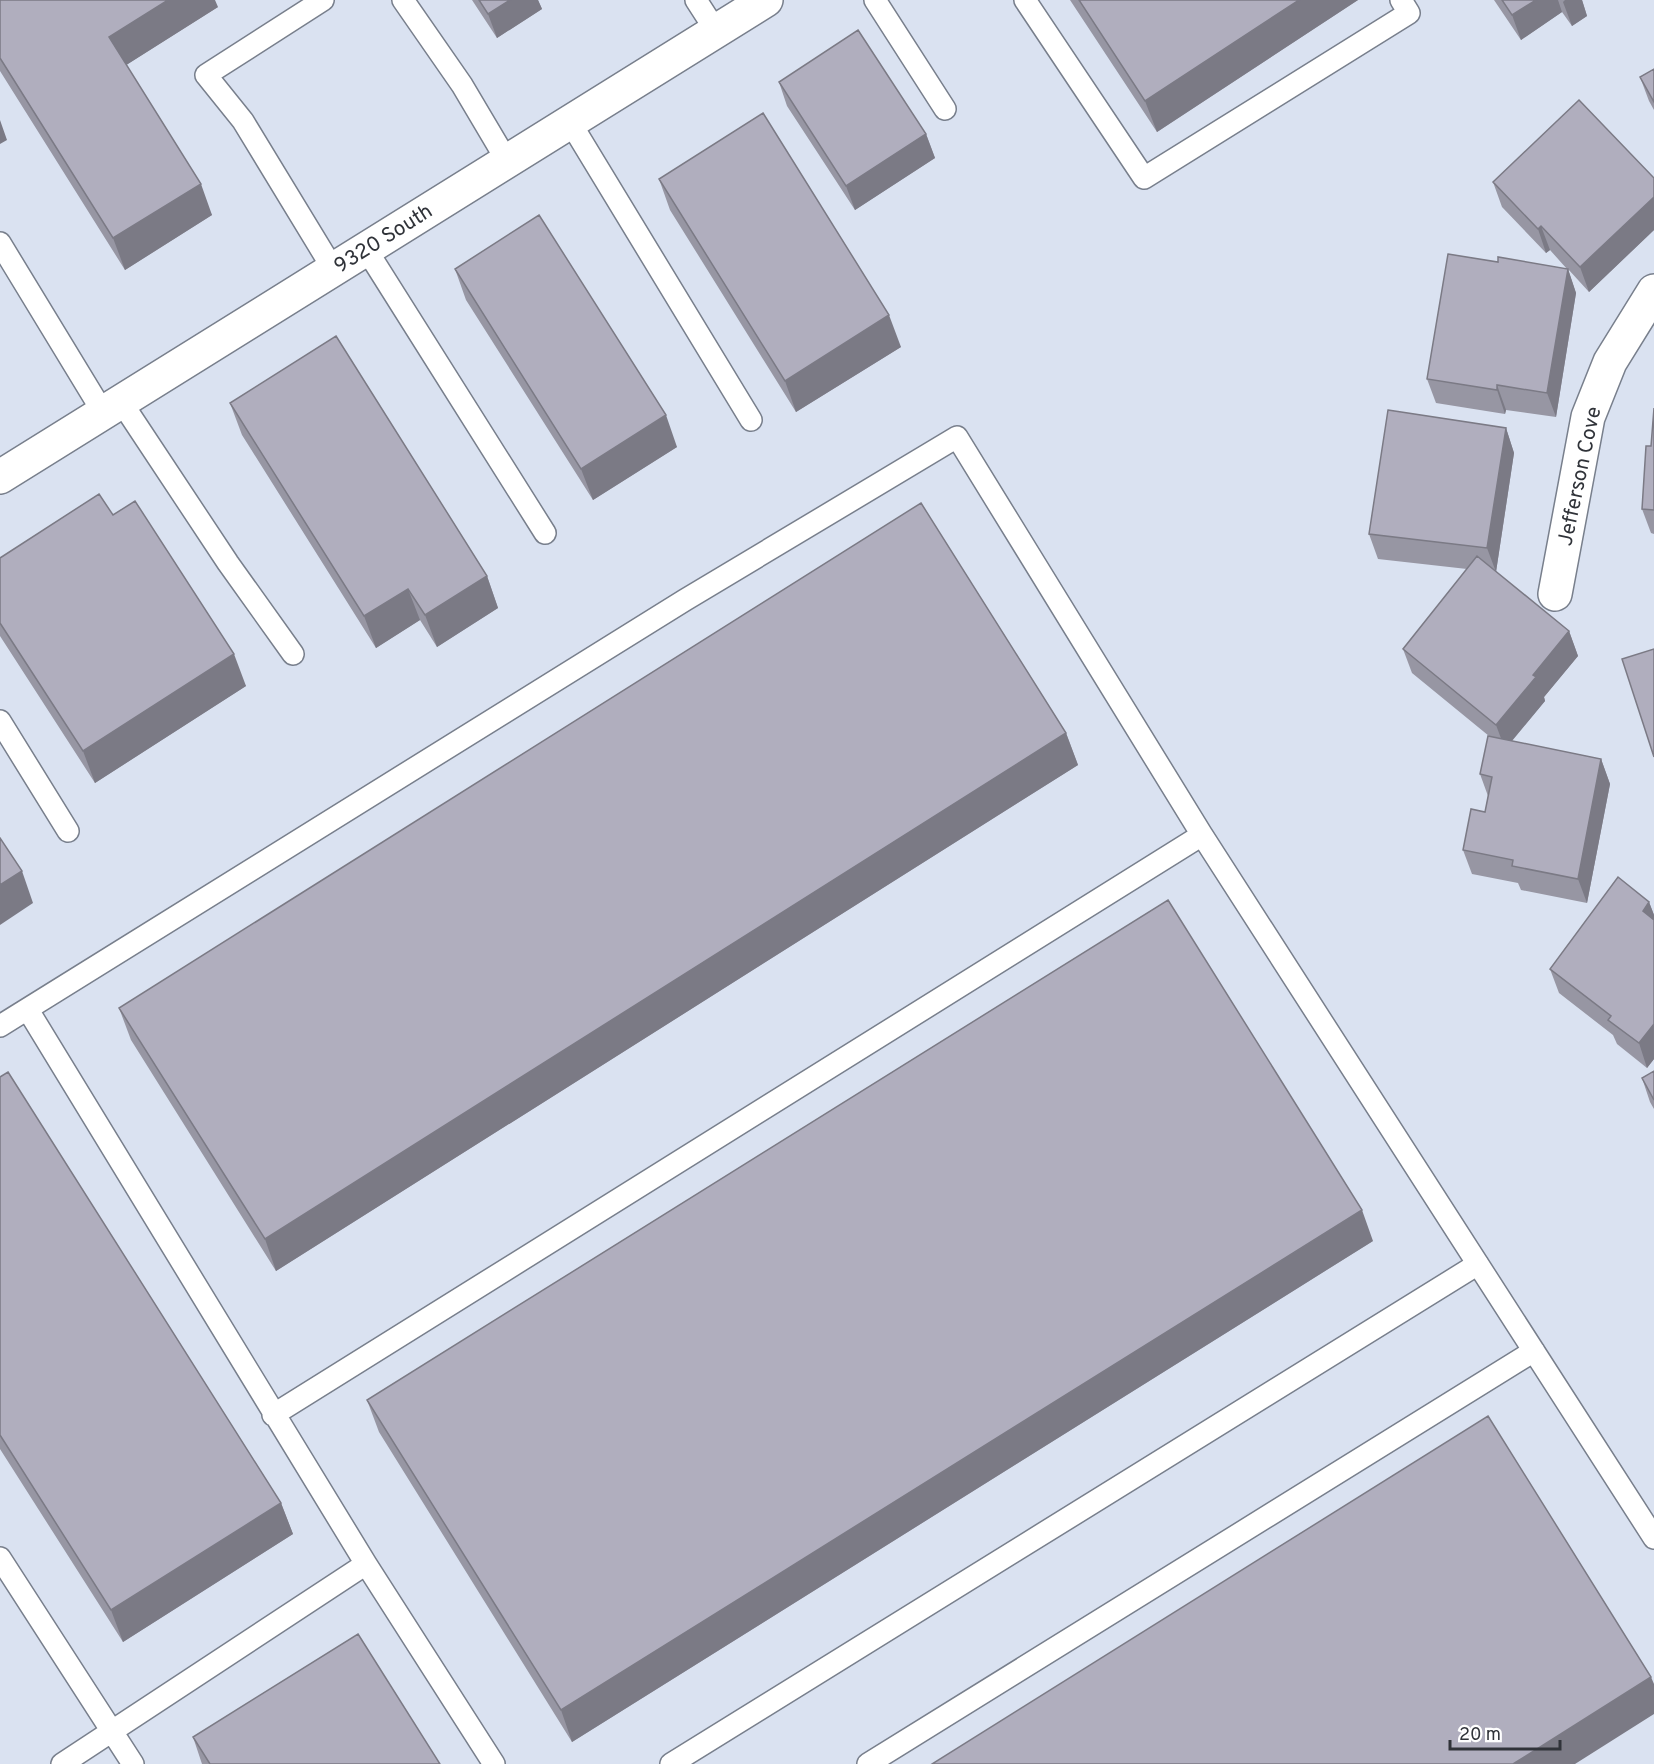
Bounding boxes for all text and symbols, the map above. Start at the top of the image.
street label: 9320 South [330,198,438,280]
street label: Jefferson Cove [1553,404,1608,548]
scale bar [1450,1713,1560,1751]
text: 20 m [1459,1724,1501,1747]

